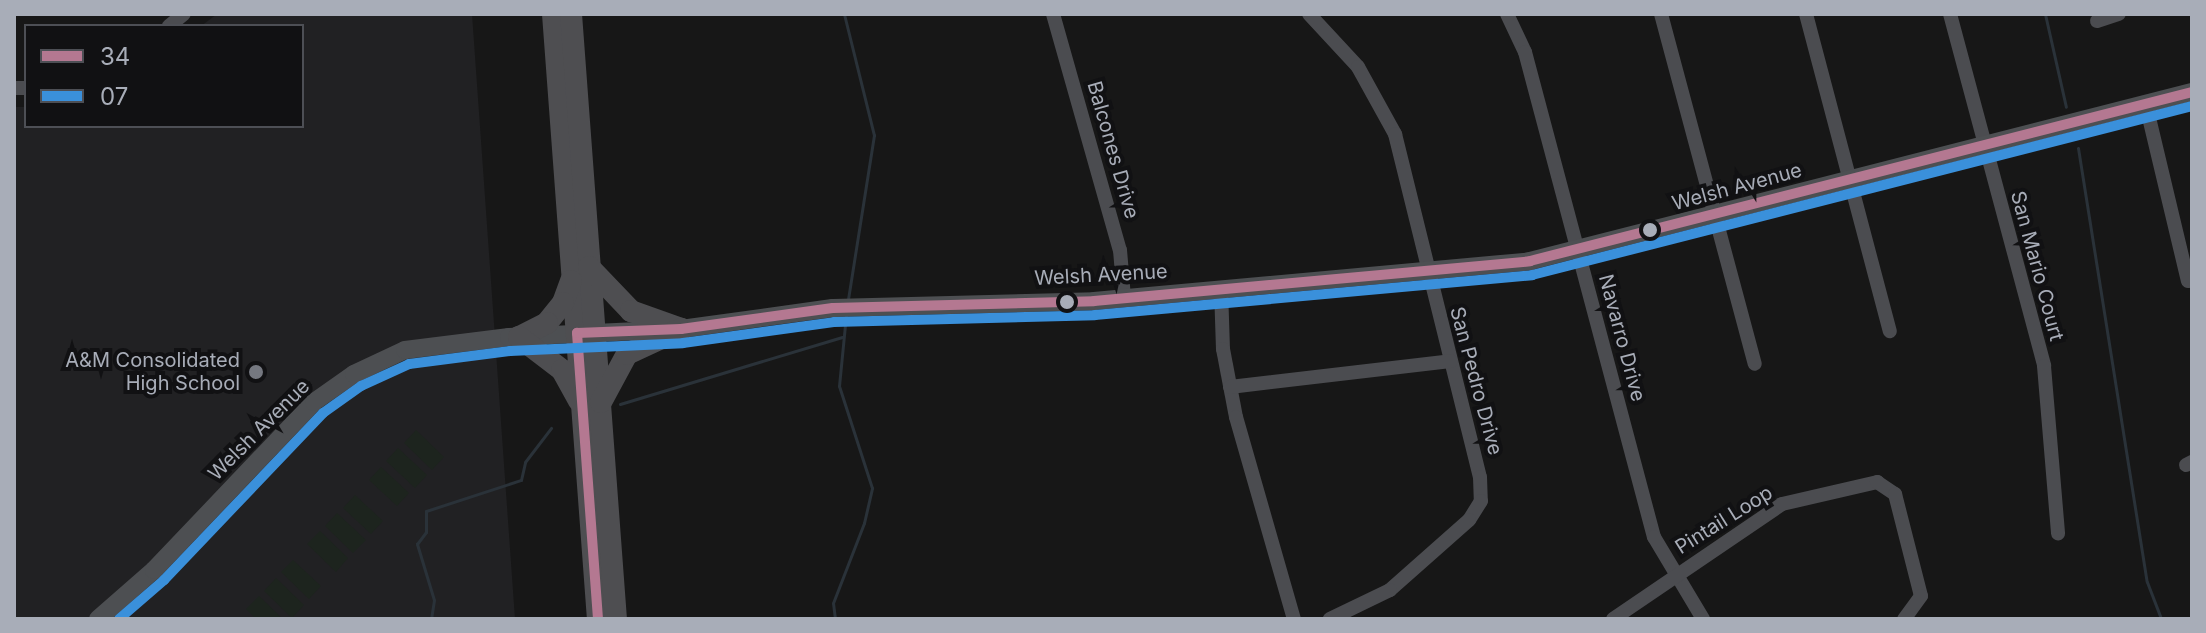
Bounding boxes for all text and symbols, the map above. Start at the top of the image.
legend [24,24,304,128]
text: 34 [100,42,130,71]
street label: Balcones Drive [1082,79,1144,221]
text: 07 [100,82,128,111]
street label: Welsh Avenue [1669,158,1805,216]
street label: San Mario Court [2005,189,2069,343]
unlabelled marker [1642,222,1658,238]
street label: Welsh Avenue [1034,260,1168,290]
street label: Navarro Drive [1593,272,1651,404]
unlabelled marker [1059,294,1075,310]
street label: San Pedro Drive [1445,304,1507,458]
place label: A&M Consolidated High School [65,348,240,395]
marker: A&M Consolidated High School [247,363,265,381]
street label: Welsh Avenue [203,374,315,486]
street label: Pintail Loop [1671,481,1777,559]

